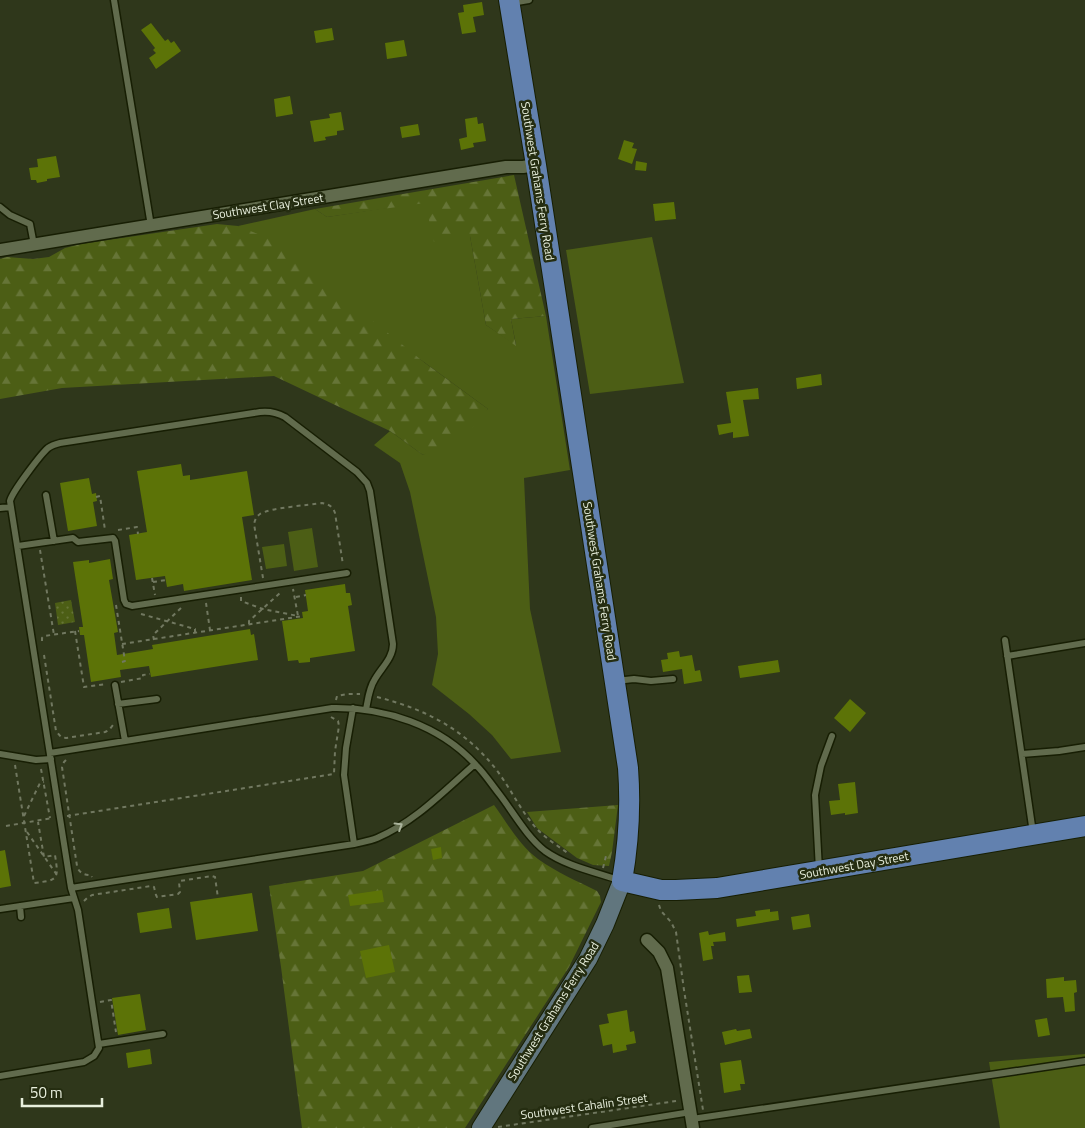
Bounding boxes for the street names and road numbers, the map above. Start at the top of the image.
street label: Southwest Grahams Ferry Road [516,100,560,262]
street label: Southwest Clay Street [211,188,326,224]
street label: Southwest Grahams Ferry Road [578,500,622,662]
street label: Southwest Day Street [798,846,911,884]
street label: Southwest Grahams Ferry Road [502,938,604,1084]
street label: Southwest Cahalin Street [519,1088,649,1124]

